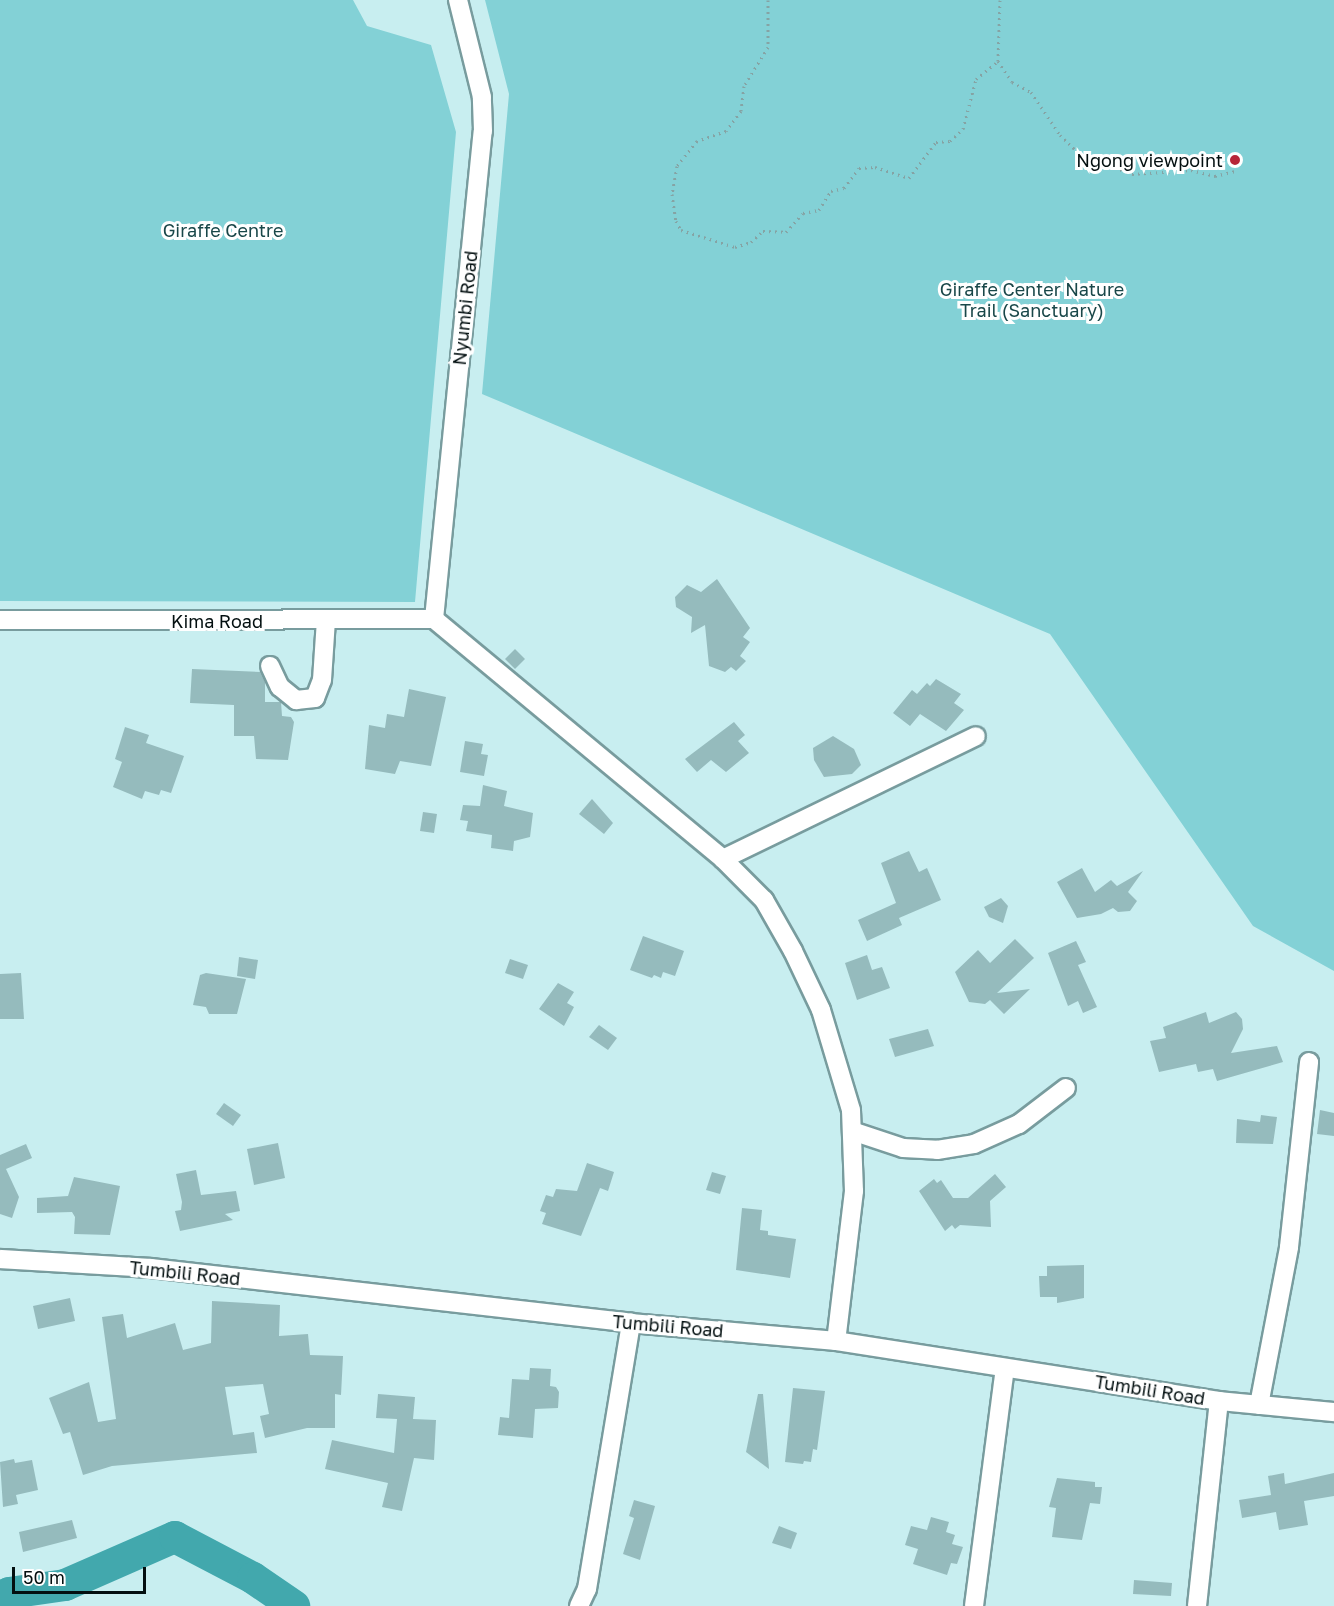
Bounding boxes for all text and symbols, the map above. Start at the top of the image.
place label: Ngong viewpoint [1076,149,1223,171]
marker: Ngong viewpoint [1228,153,1242,167]
park label: Giraffe Centre [163,219,283,241]
street label: Nyumbi Road [448,250,482,366]
park label: Giraffe Center Nature Trail (Sanctuary) [940,279,1124,322]
street label: Kima Road [171,610,263,632]
street label: Tumbili Road [128,1256,242,1290]
street label: Tumbili Road [612,1310,724,1342]
street label: Tumbili Road [1093,1371,1207,1409]
scale bar [15,1555,148,1593]
text: 50 m [23,1566,65,1588]

